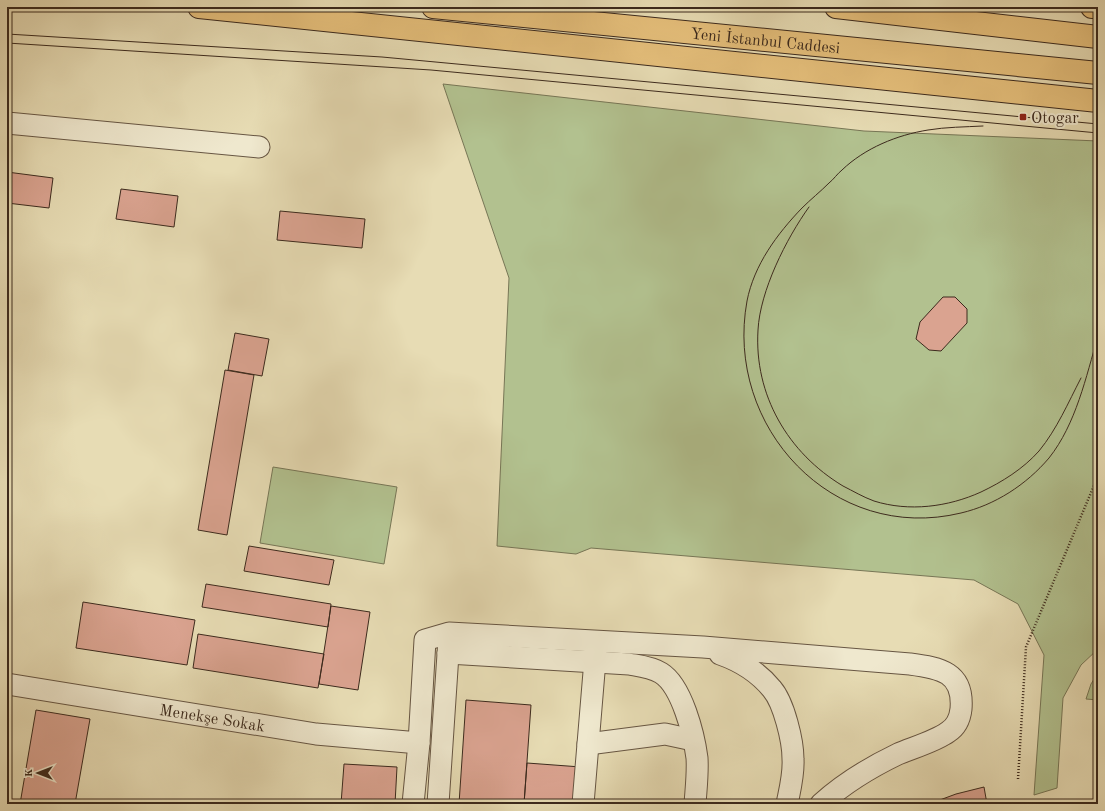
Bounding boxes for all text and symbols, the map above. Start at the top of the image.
street label: Yeni İstanbul Caddesi [690,26,841,57]
place label: Otogar [1031,111,1079,127]
marker: Otogar [1018,112,1028,122]
street label: Menekşe Sokak [158,703,266,736]
north arrow [18,753,58,793]
text: K [24,768,35,777]

